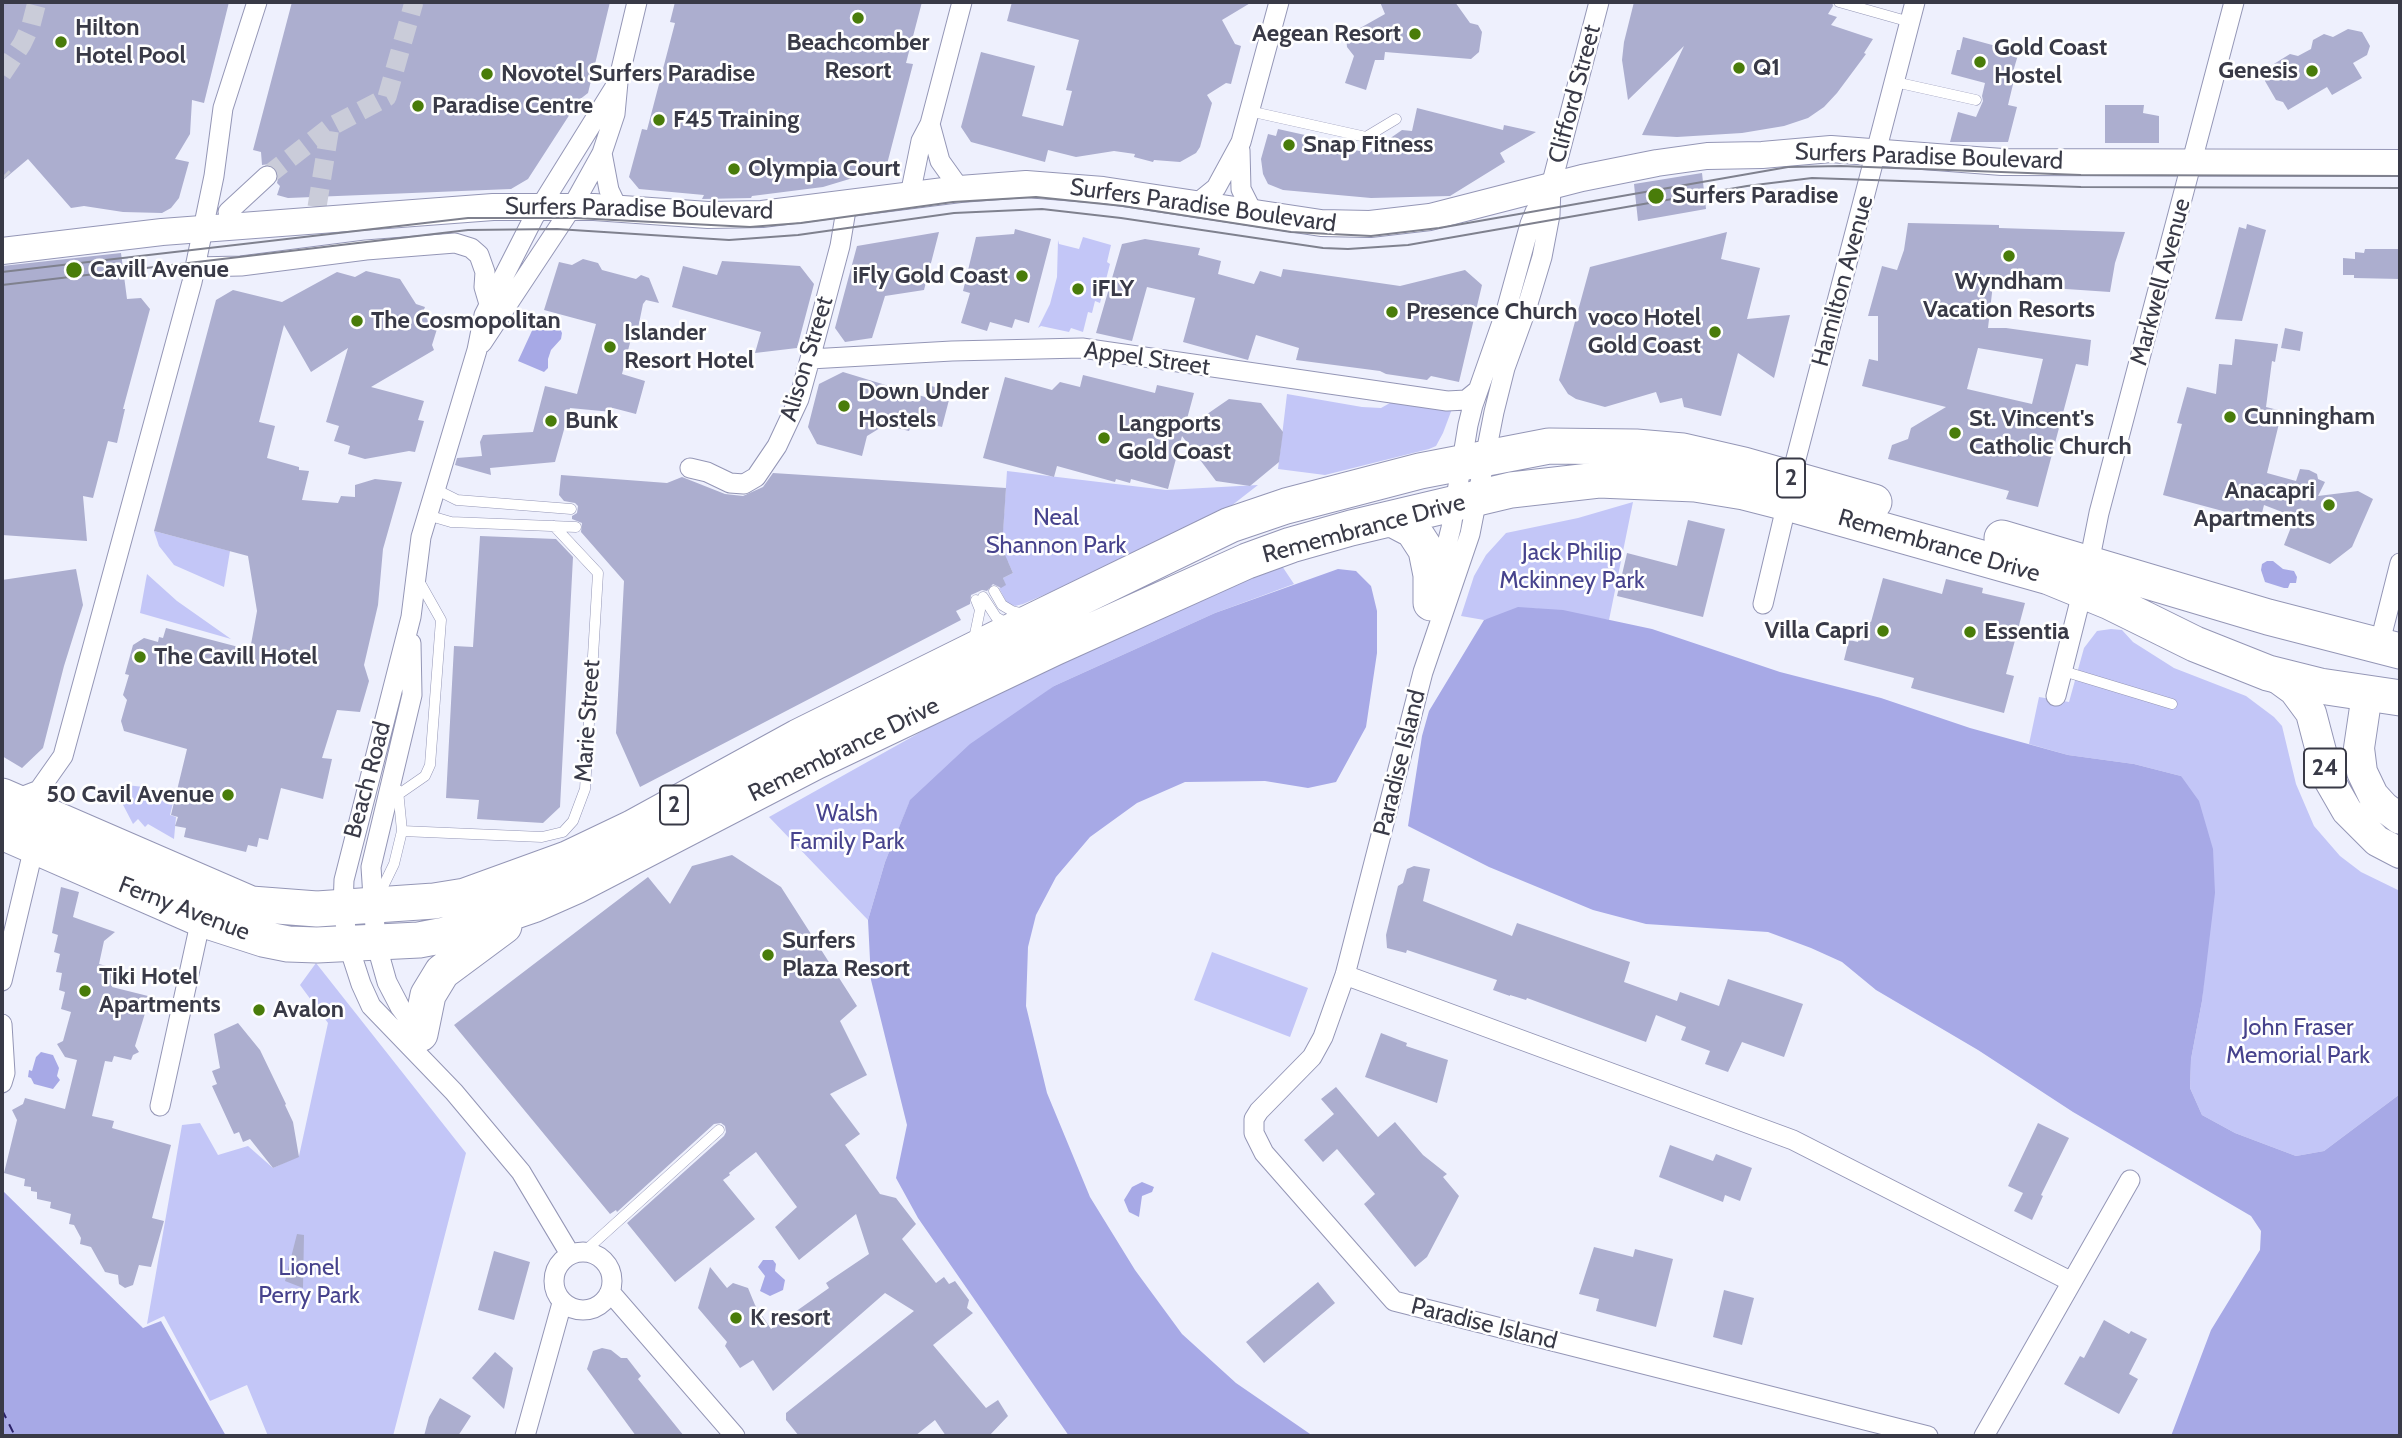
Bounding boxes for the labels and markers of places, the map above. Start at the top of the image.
marker: Beachcomber Resort [850,10,866,26]
place label: Hilton Hotel Pool [75,14,186,70]
place label: Aegean Resort [1252,20,1401,48]
marker: Aegean Resort [1407,26,1423,42]
place label: Beachcomber Resort [787,29,929,85]
marker: Hilton Hotel Pool [53,34,69,50]
place label: Gold Coast Hostel [1994,34,2107,90]
place label: Q1 [1753,54,1780,82]
marker: Gold Coast Hostel [1972,54,1988,70]
place label: Genesis [2218,57,2298,85]
place label: Novotel Surfers Paradise [501,60,755,88]
marker: Q1 [1731,60,1747,76]
marker: Genesis [2304,63,2320,79]
marker: Novotel Surfers Paradise [479,66,495,82]
place label: Paradise Centre [432,92,593,120]
marker: Paradise Centre [410,98,426,114]
place label: F45 Training [673,106,799,134]
marker: F45 Training [651,112,667,128]
place label: Snap Fitness [1303,131,1433,159]
marker: Snap Fitness [1281,137,1297,153]
place label: Olympia Court [748,155,900,183]
marker: Olympia Court [726,161,742,177]
place label: Surfers Paradise [1672,182,1838,210]
marker: Surfers Paradise [1646,186,1666,206]
marker: Wyndham Vacation Resorts [2001,248,2017,264]
place label: Cavill Avenue [90,256,229,284]
marker: Cavill Avenue [64,260,84,280]
place label: iFly Gold Coast [852,262,1008,290]
marker: iFly Gold Coast [1014,268,1030,284]
place label: Wyndham Vacation Resorts [1923,268,2095,324]
place label: iFLY [1092,275,1134,303]
marker: iFLY [1070,281,1086,297]
place label: Presence Church [1406,298,1577,326]
marker: Presence Church [1384,304,1400,320]
place label: voco Hotel Gold Coast [1588,304,1701,360]
place label: The Cosmopolitan [371,307,561,335]
marker: The Cosmopolitan [349,313,365,329]
place label: Islander Resort Hotel [624,319,754,375]
marker: voco Hotel Gold Coast [1707,324,1723,340]
marker: Islander Resort Hotel [602,339,618,355]
place label: Down Under Hostels [858,378,989,434]
marker: Down Under Hostels [836,398,852,414]
place label: Cunningham [2244,403,2375,431]
place label: St. Vincent's Catholic Church [1969,405,2132,461]
place label: Bunk [565,407,618,435]
marker: Cunningham [2222,409,2238,425]
place label: Langports Gold Coast [1118,410,1231,466]
marker: Bunk [543,413,559,429]
marker: St. Vincent's Catholic Church [1947,425,1963,441]
marker: Langports Gold Coast [1096,430,1112,446]
place label: Anacapri Apartments [2193,477,2315,533]
marker: Anacapri Apartments [2321,497,2337,513]
place label: Villa Capri [1765,617,1869,645]
place label: Essentia [1984,618,2069,646]
marker: Villa Capri [1875,623,1891,639]
marker: Essentia [1962,624,1978,640]
place label: The Cavill Hotel [154,643,318,671]
marker: The Cavill Hotel [132,649,148,665]
place label: 50 Cavil Avenue [46,781,214,809]
marker: 50 Cavil Avenue [220,787,236,803]
place label: Surfers Plaza Resort [782,927,910,983]
marker: Surfers Plaza Resort [760,947,776,963]
place label: Tiki Hotel Apartments [99,963,221,1019]
marker: Tiki Hotel Apartments [77,983,93,999]
place label: Avalon [273,996,344,1024]
marker: Avalon [251,1002,267,1018]
place label: K resort [750,1304,831,1332]
marker: K resort [728,1310,744,1326]

